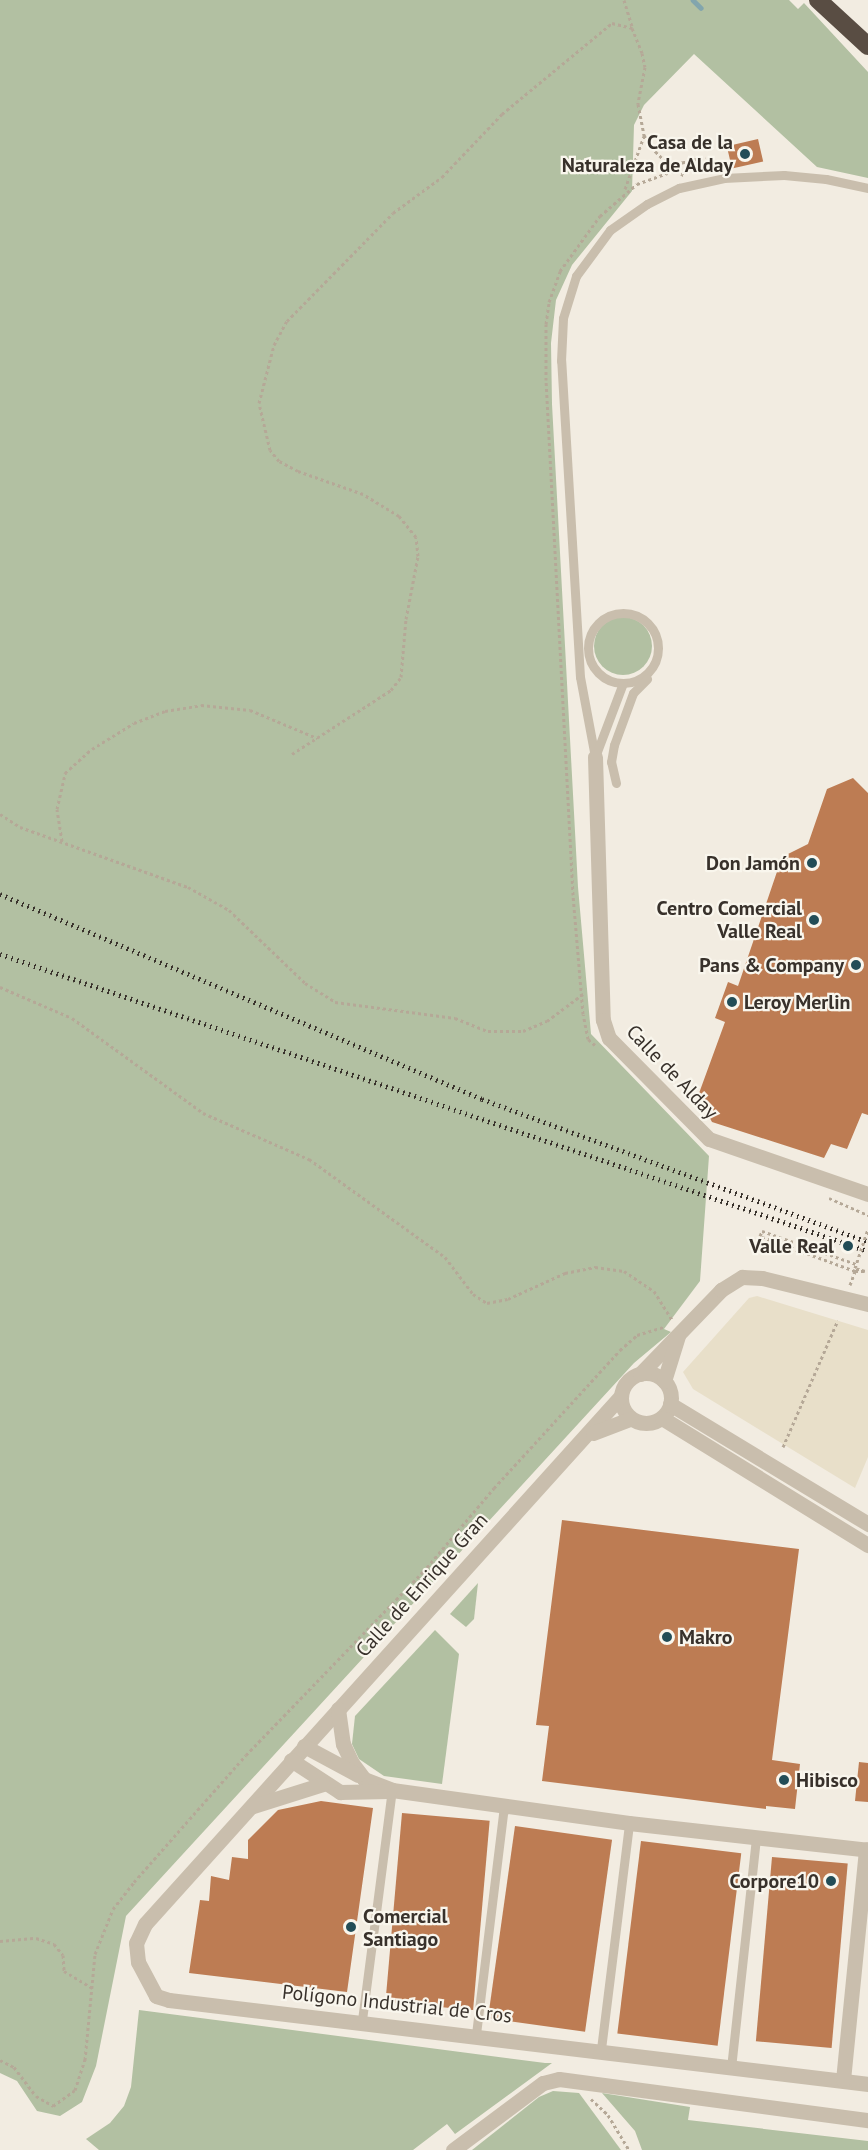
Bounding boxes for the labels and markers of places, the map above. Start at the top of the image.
place label: Casa de la Naturaleza de Alday [561,130,733,177]
marker: Casa de la Naturaleza de Alday [738,147,752,161]
place label: Don Jamón [706,851,800,875]
marker: Don Jamón [805,856,819,870]
place label: Centro Comercial Valle Real [656,897,802,944]
marker: Centro Comercial Valle Real [807,913,821,927]
place label: Pans & Company [699,953,844,977]
marker: Pans & Company [849,958,863,972]
place label: Leroy Merlin [744,990,851,1014]
marker: Leroy Merlin [725,995,739,1009]
place label: Valle Real [749,1234,834,1258]
marker: Valle Real [839,1237,857,1255]
place label: Makro [679,1625,732,1649]
marker: Makro [660,1630,674,1644]
place label: Hibisco [796,1768,858,1792]
marker: Hibisco [777,1773,791,1787]
place label: Corpore10 [729,1869,819,1893]
marker: Corpore10 [824,1874,838,1888]
place label: Comercial Santiago [363,1904,447,1951]
marker: Comercial Santiago [344,1920,358,1934]

